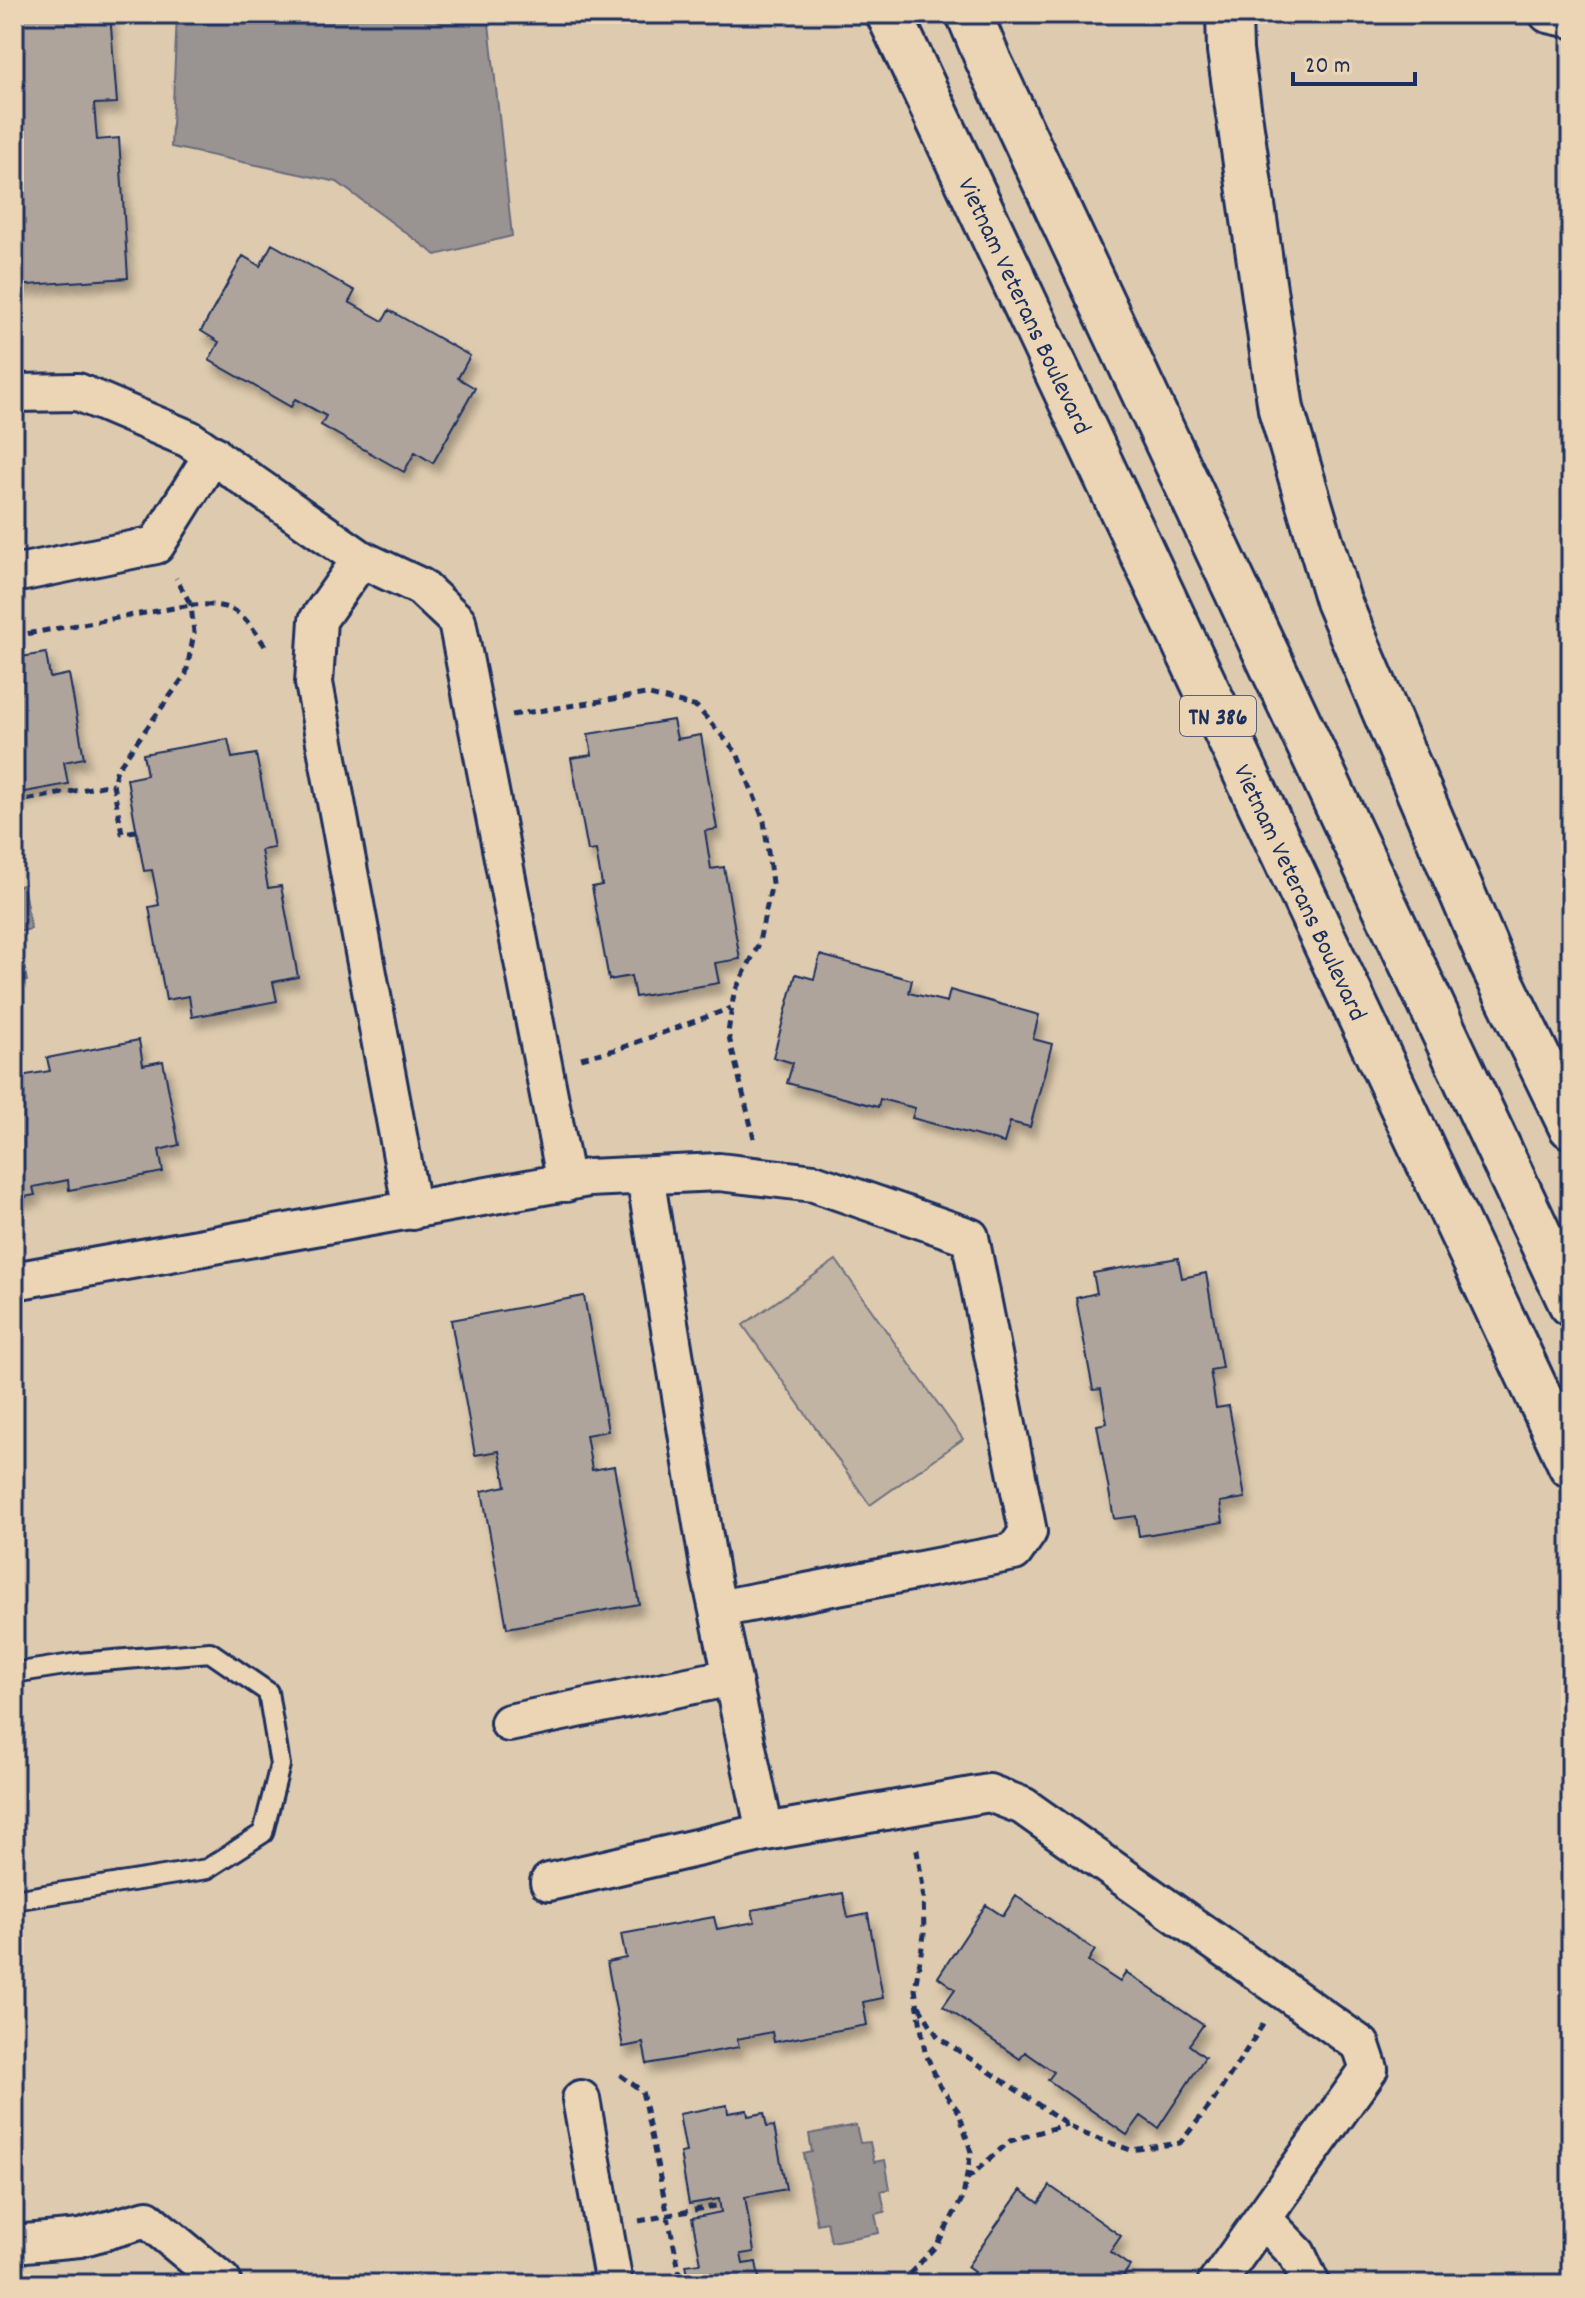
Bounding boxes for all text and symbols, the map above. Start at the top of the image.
scale bar [1293,36,1415,86]
text: 20 m [1305,50,1351,84]
street label: Vietnam Veterans Boulevard [947,172,1099,441]
road number: TN 386 [1180,696,1256,736]
street label: Vietnam Veterans Boulevard [1222,759,1375,1028]

